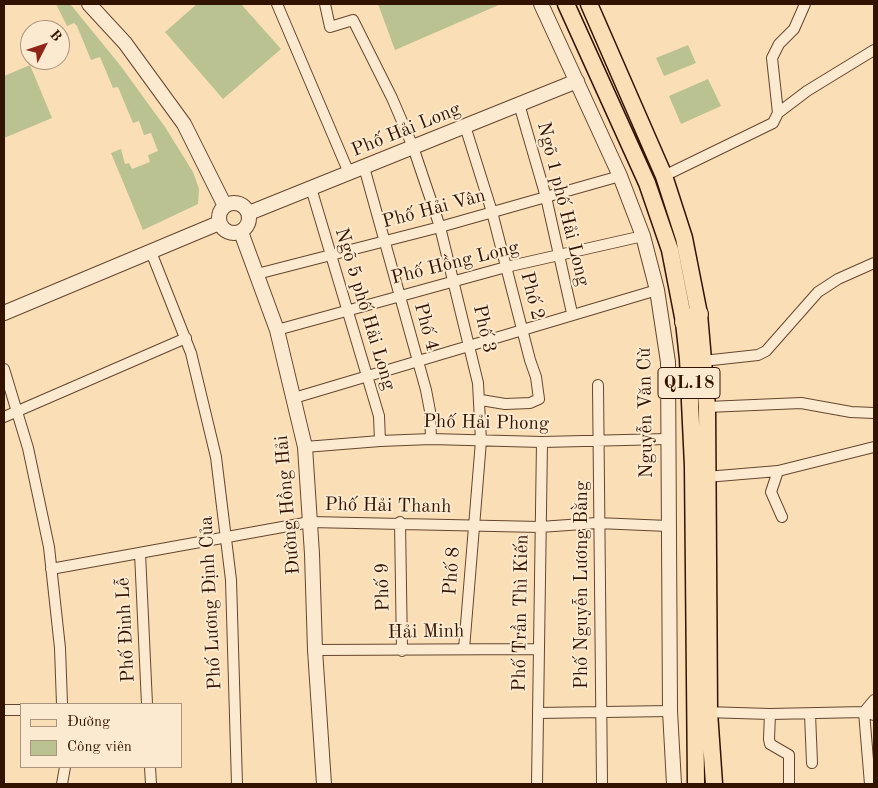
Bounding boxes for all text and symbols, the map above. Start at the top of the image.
north arrow [20,20,70,70]
text: B [47,27,64,44]
street label: Phố Hải Long [348,98,464,162]
street label: Ngõ 1 phố Hải Long [532,120,594,288]
street label: Phố Hải Vân [380,184,488,234]
street label: Ngõ 5 phố Hải Long [329,225,401,393]
street label: Phố Hồng Long [389,236,521,290]
street label: Phố 2 [515,269,549,323]
street label: Phố 4 [409,300,443,354]
street label: Phố 3 [467,303,501,355]
street label: Nguyễn Văn Cừ [633,348,659,478]
road number: QL.18 [658,368,720,398]
street label: Phố Hải Phong [423,411,549,435]
street label: Đường Hồng Hải [271,434,305,576]
street label: Phố Nguyễn Lương Bằng [571,481,593,689]
street label: Phố Hải Thanh [324,493,452,519]
street label: Phố Lương Định Của [195,516,227,690]
street label: Phố Trần Thì Kiến [508,534,534,692]
street label: Phố 8 [439,546,465,596]
street label: Phố 9 [371,562,395,612]
street label: Phố Đinh Lễ [112,577,140,683]
street label: Hải Minh [388,620,464,644]
legend [20,703,182,768]
text: Đường [67,715,110,730]
text: Công viên [67,740,132,755]

